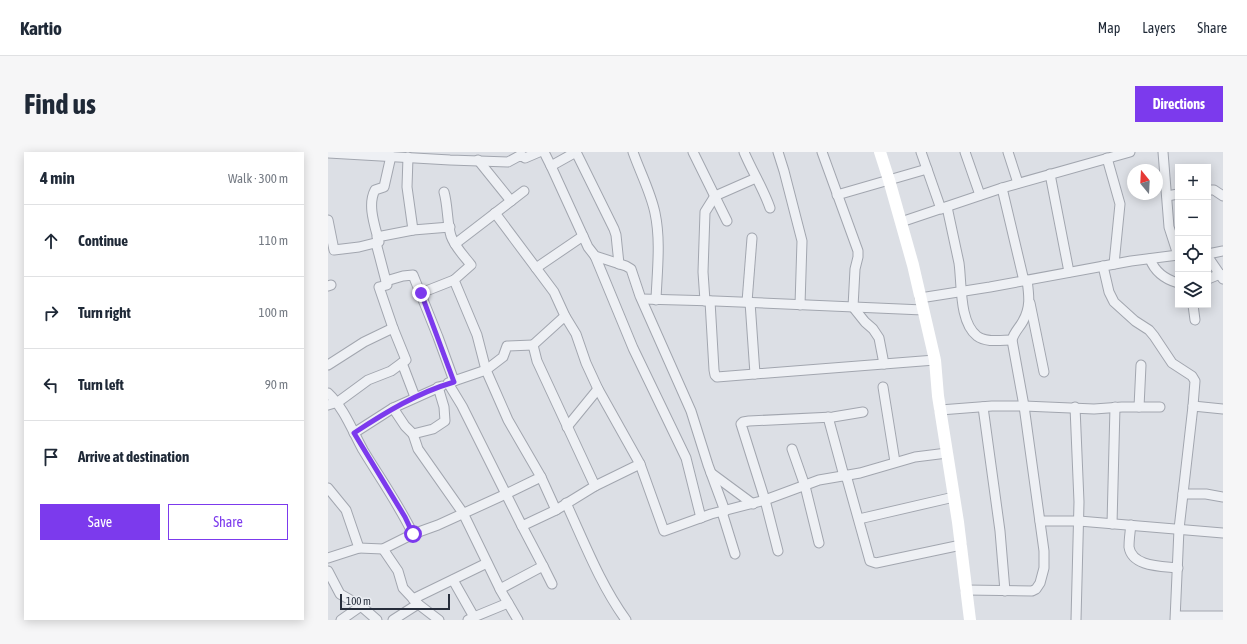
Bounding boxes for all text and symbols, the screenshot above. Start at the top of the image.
text: Kartio [20,17,62,39]
text: Map [1098,20,1120,36]
text: Layers [1142,20,1175,36]
text: Share [1197,20,1227,36]
button: Directions [1135,86,1223,122]
text: Find us [24,88,96,120]
north arrow [1127,164,1163,200]
map controls [1175,164,1211,308]
button: + [1175,164,1211,200]
text: 4 min [40,168,75,188]
text: Walk · 300 m [228,171,288,186]
button: − [1175,200,1211,236]
icon: ahead [40,230,62,252]
text: Continue [78,232,128,249]
text: 110 m [259,233,288,248]
button: locate [1175,236,1211,272]
button: layers [1175,272,1211,308]
route end [412,284,430,302]
icon: right [40,302,62,324]
text: Turn right [78,304,131,321]
text: 100 m [259,305,288,320]
icon: left [40,374,62,396]
text: Turn left [78,376,124,393]
text: 90 m [265,377,288,392]
icon: arrive [40,446,62,468]
text: Arrive at destination [78,448,189,465]
button: Save [40,504,160,540]
button: Share [168,504,288,540]
route start [404,525,422,543]
scale bar [340,592,450,611]
text: 100 m [346,595,371,607]

